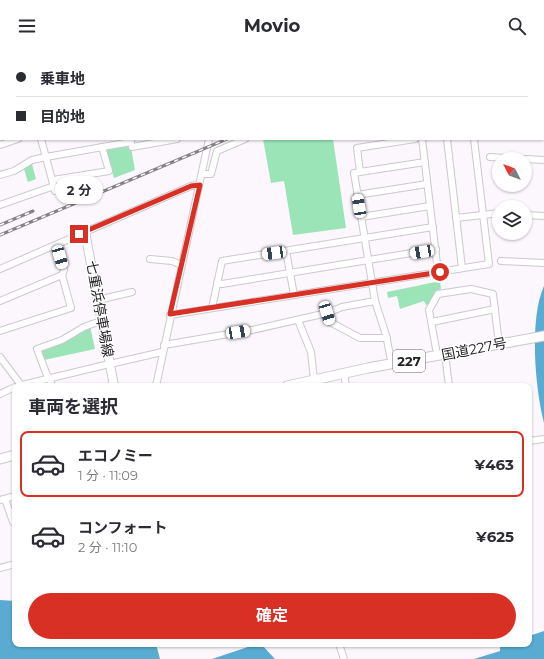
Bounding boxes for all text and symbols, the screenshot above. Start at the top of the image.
icon: menu [16,15,38,37]
text: Movio [244,15,300,37]
icon: search [506,15,528,37]
text: 乗車地 [40,69,85,88]
text: 目的地 [40,107,85,126]
north arrow [492,152,532,192]
map controls [492,152,532,240]
callout: 2 分 [55,176,103,204]
text: 2 分 [67,182,91,198]
car [351,193,367,219]
button: layers [492,200,532,240]
route end [70,225,88,243]
car [51,244,69,270]
car [409,244,435,260]
car [261,245,287,261]
street label: 七重浜停車場線 [83,259,117,359]
route start [431,263,449,281]
car [318,300,336,326]
car [225,324,251,340]
street label: 国道227号 [440,334,508,364]
road number: 227 [393,350,425,372]
text: 車両を選択 [28,396,118,418]
icon: car [30,446,66,482]
text: エコノミー [78,446,153,465]
text: ¥463 [474,455,514,474]
text: 1 分 · 11:09 [78,467,138,483]
icon: car [30,518,66,554]
text: コンフォート [78,518,168,537]
text: ¥625 [476,527,514,546]
text: 2 分 · 11:10 [78,539,137,555]
button: 確定 [28,593,516,639]

